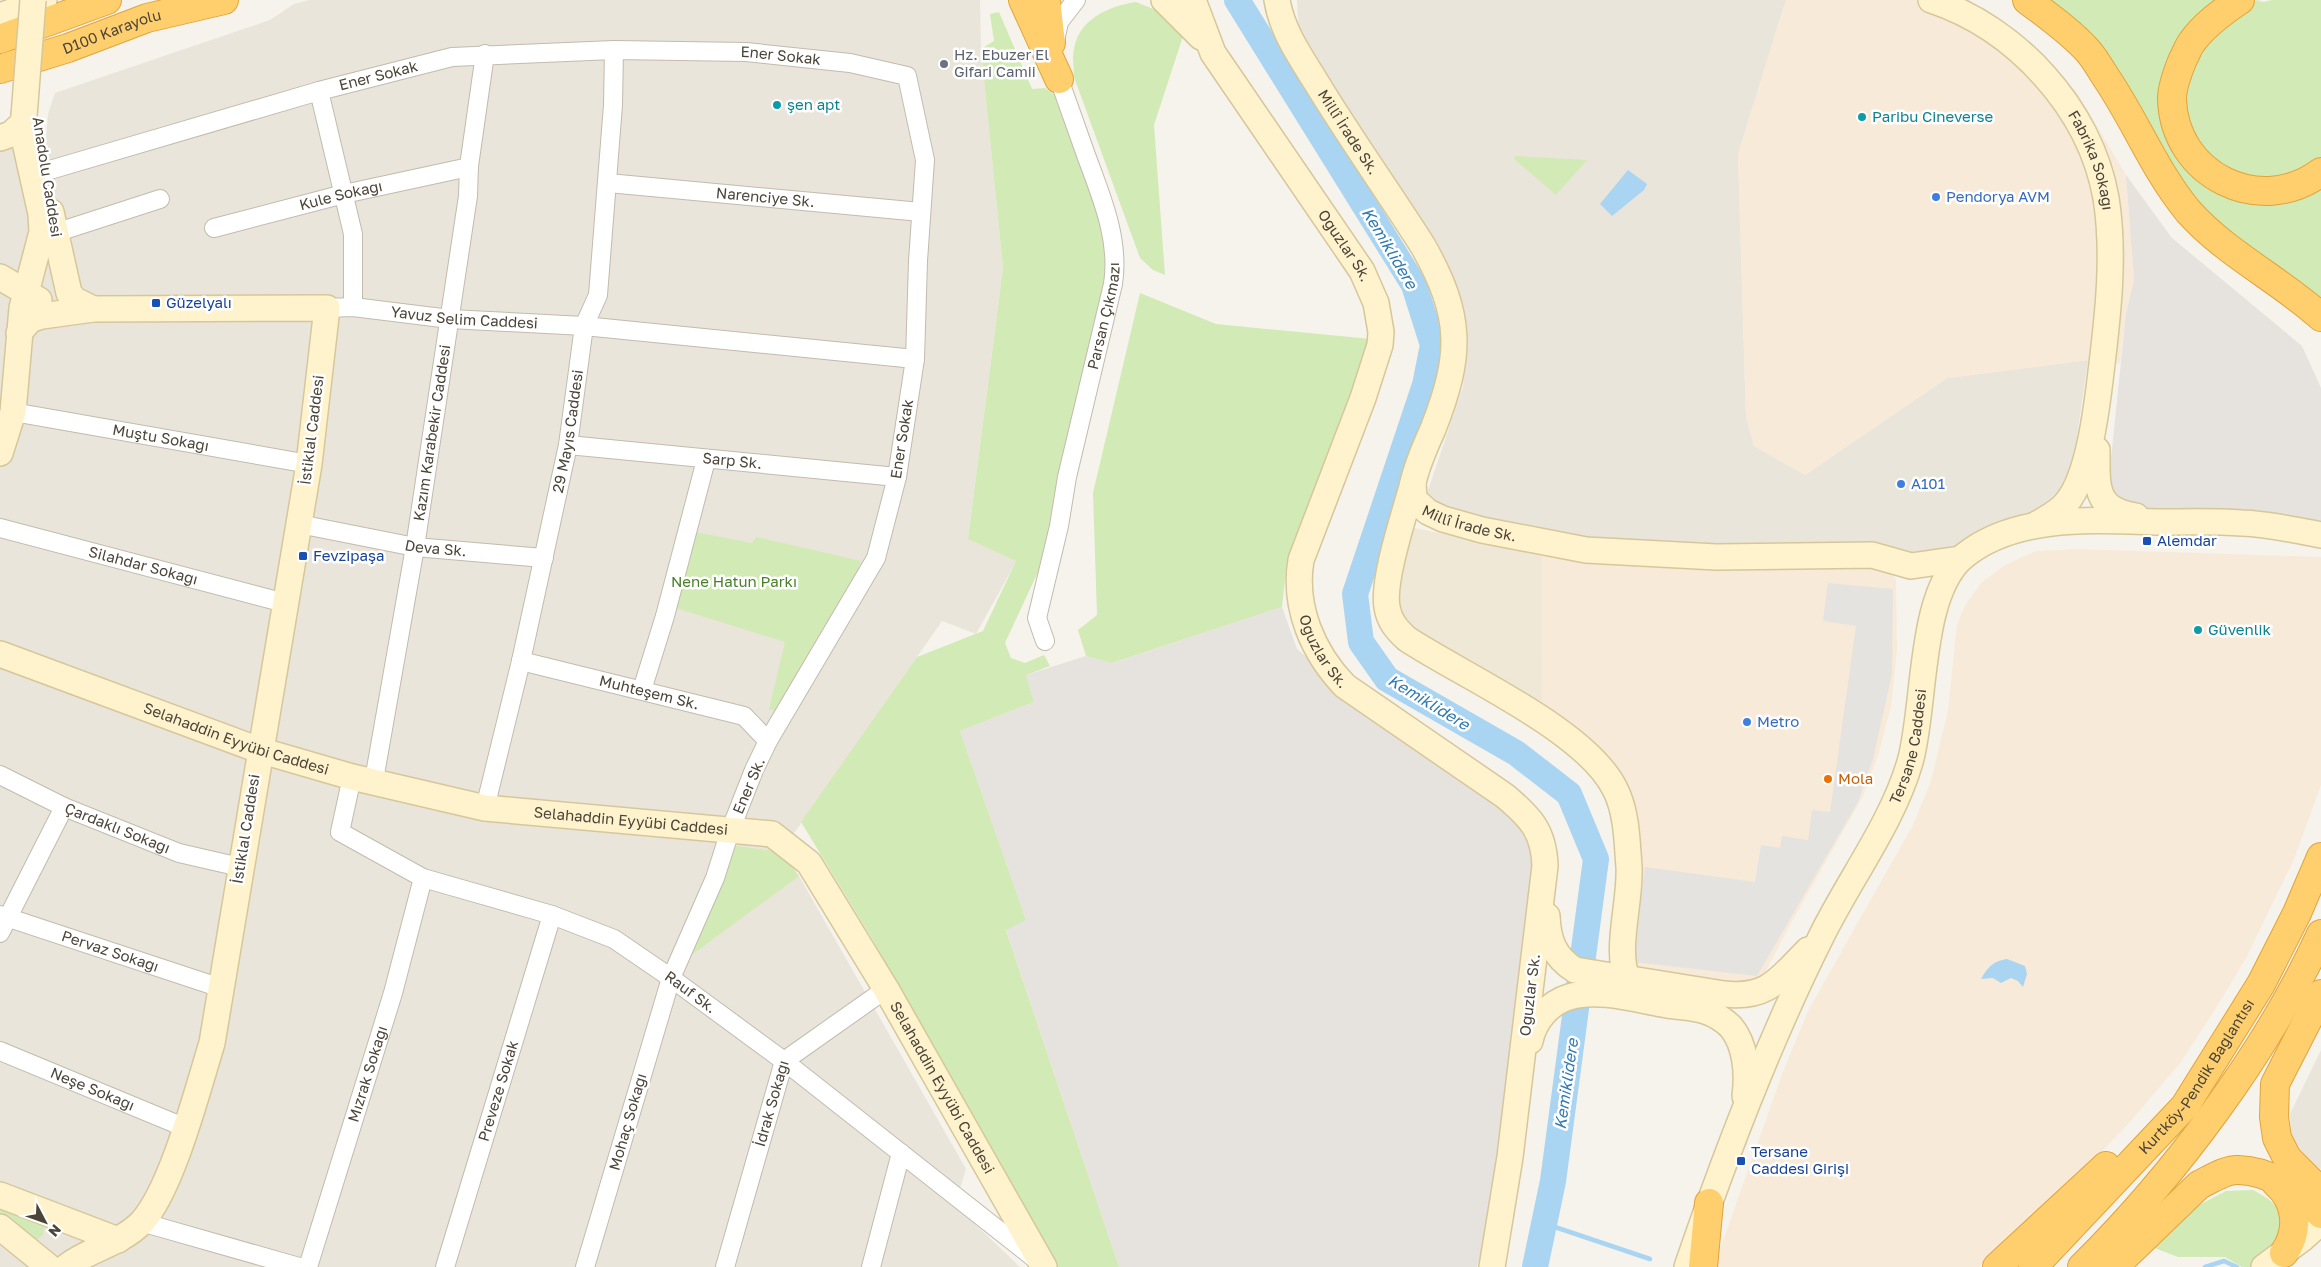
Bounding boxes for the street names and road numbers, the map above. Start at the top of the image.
street label: D100 Karayolu [60,5,163,57]
street label: Ener Sokak [740,42,822,68]
street label: Ener Sokak [337,56,420,94]
street label: Millî İrade Sk. [1315,86,1383,177]
street label: Fabrika Sokağı [2065,107,2118,211]
street label: Anadolu Caddesi [30,115,66,238]
street label: Kule Sokağı [297,176,384,213]
street label: Narenciye Sk. [715,183,816,210]
street label: Oğuzlar Sk. [1315,206,1375,284]
street label: Parsan Çıkmazı [1083,262,1123,371]
street label: Yavuz Selim Caddesi [390,302,538,332]
street label: Kazım Karabekir Caddesi [409,343,453,522]
street label: 29 Mayıs Caddesi [548,368,586,494]
street label: İstiklal Caddesi [295,374,327,486]
street label: Ener Sokak [886,397,916,480]
street label: Muştu Sokağı [111,420,210,454]
street label: Sarp Sk. [702,448,763,472]
street label: Millî İrade Sk. [1419,500,1518,544]
street label: Deva Sk. [403,535,467,559]
street label: Silahdar Sokağı [87,542,200,588]
street label: Oğuzlar Sk. [1296,612,1352,691]
street label: Muhteşem Sk. [598,671,701,713]
street label: Tersane Caddesi [1885,688,1929,807]
street label: Selahaddin Eyyübi Caddesi [141,698,331,778]
street label: Ener Sk. [728,755,768,816]
street label: İstiklal Caddesi [227,773,263,885]
street label: Çardaklı Sokağı [62,798,173,857]
street label: Selahaddin Eyyübi Caddesi [533,802,729,838]
street label: Pervaz Sokağı [60,926,161,975]
street label: Oğuzlar Sk. [1515,953,1543,1037]
street label: Rauf Sk. [662,966,720,1016]
street label: Kurtköy-Pendik Bağlantısı [2134,995,2257,1157]
street label: Selahaddin Eyyübi Caddesi [887,998,999,1176]
street label: Mızrak Sokağı [344,1023,390,1124]
street label: Preveze Sokak [474,1037,522,1143]
street label: İdrak Sokağı [750,1058,792,1149]
street label: Neşe Sokağı [48,1063,137,1114]
street label: Mohaç Sokağı [605,1071,649,1172]

